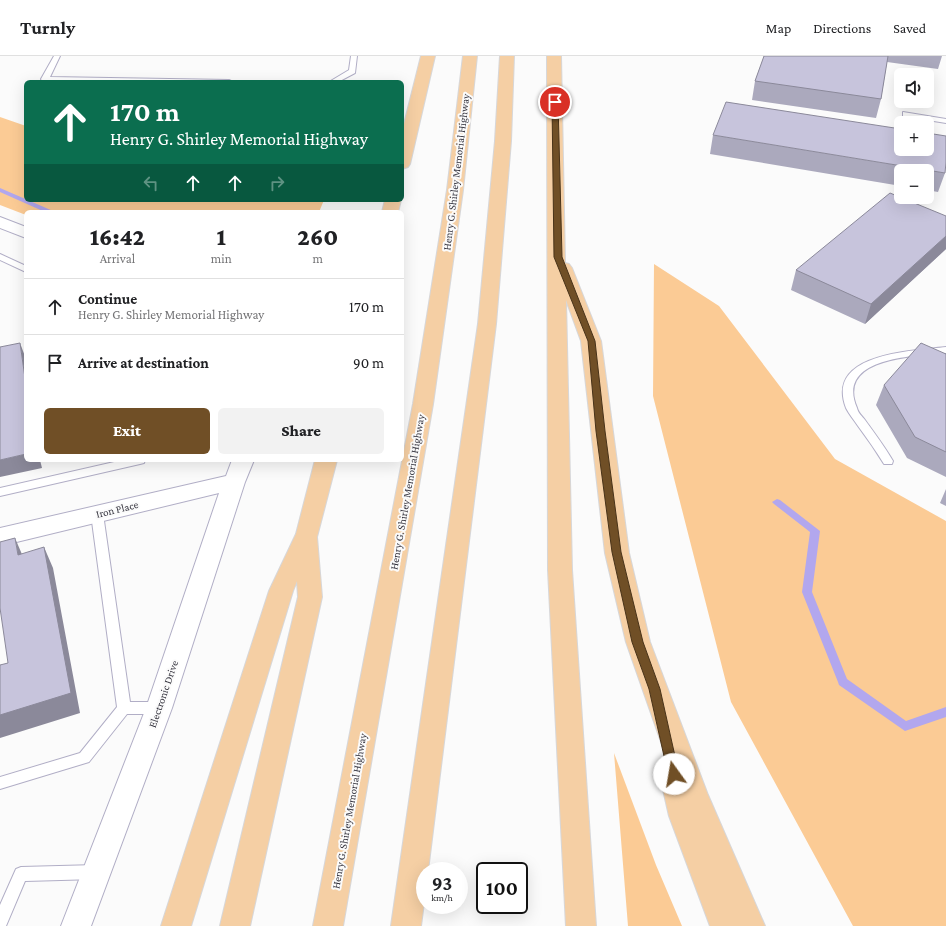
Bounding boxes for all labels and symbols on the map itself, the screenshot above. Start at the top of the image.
pin [538,85,572,119]
street label: Henry G. Shirley Memorial Highway [440,92,473,251]
street label: Henry G. Shirley Memorial Highway [387,412,428,571]
street label: Iron Place [95,498,140,520]
street label: Electronic Drive [146,659,180,729]
street label: Henry G. Shirley Memorial Highway [329,731,370,890]
position arrow [653,753,695,795]
speed limit sign: 100 [476,862,528,914]

